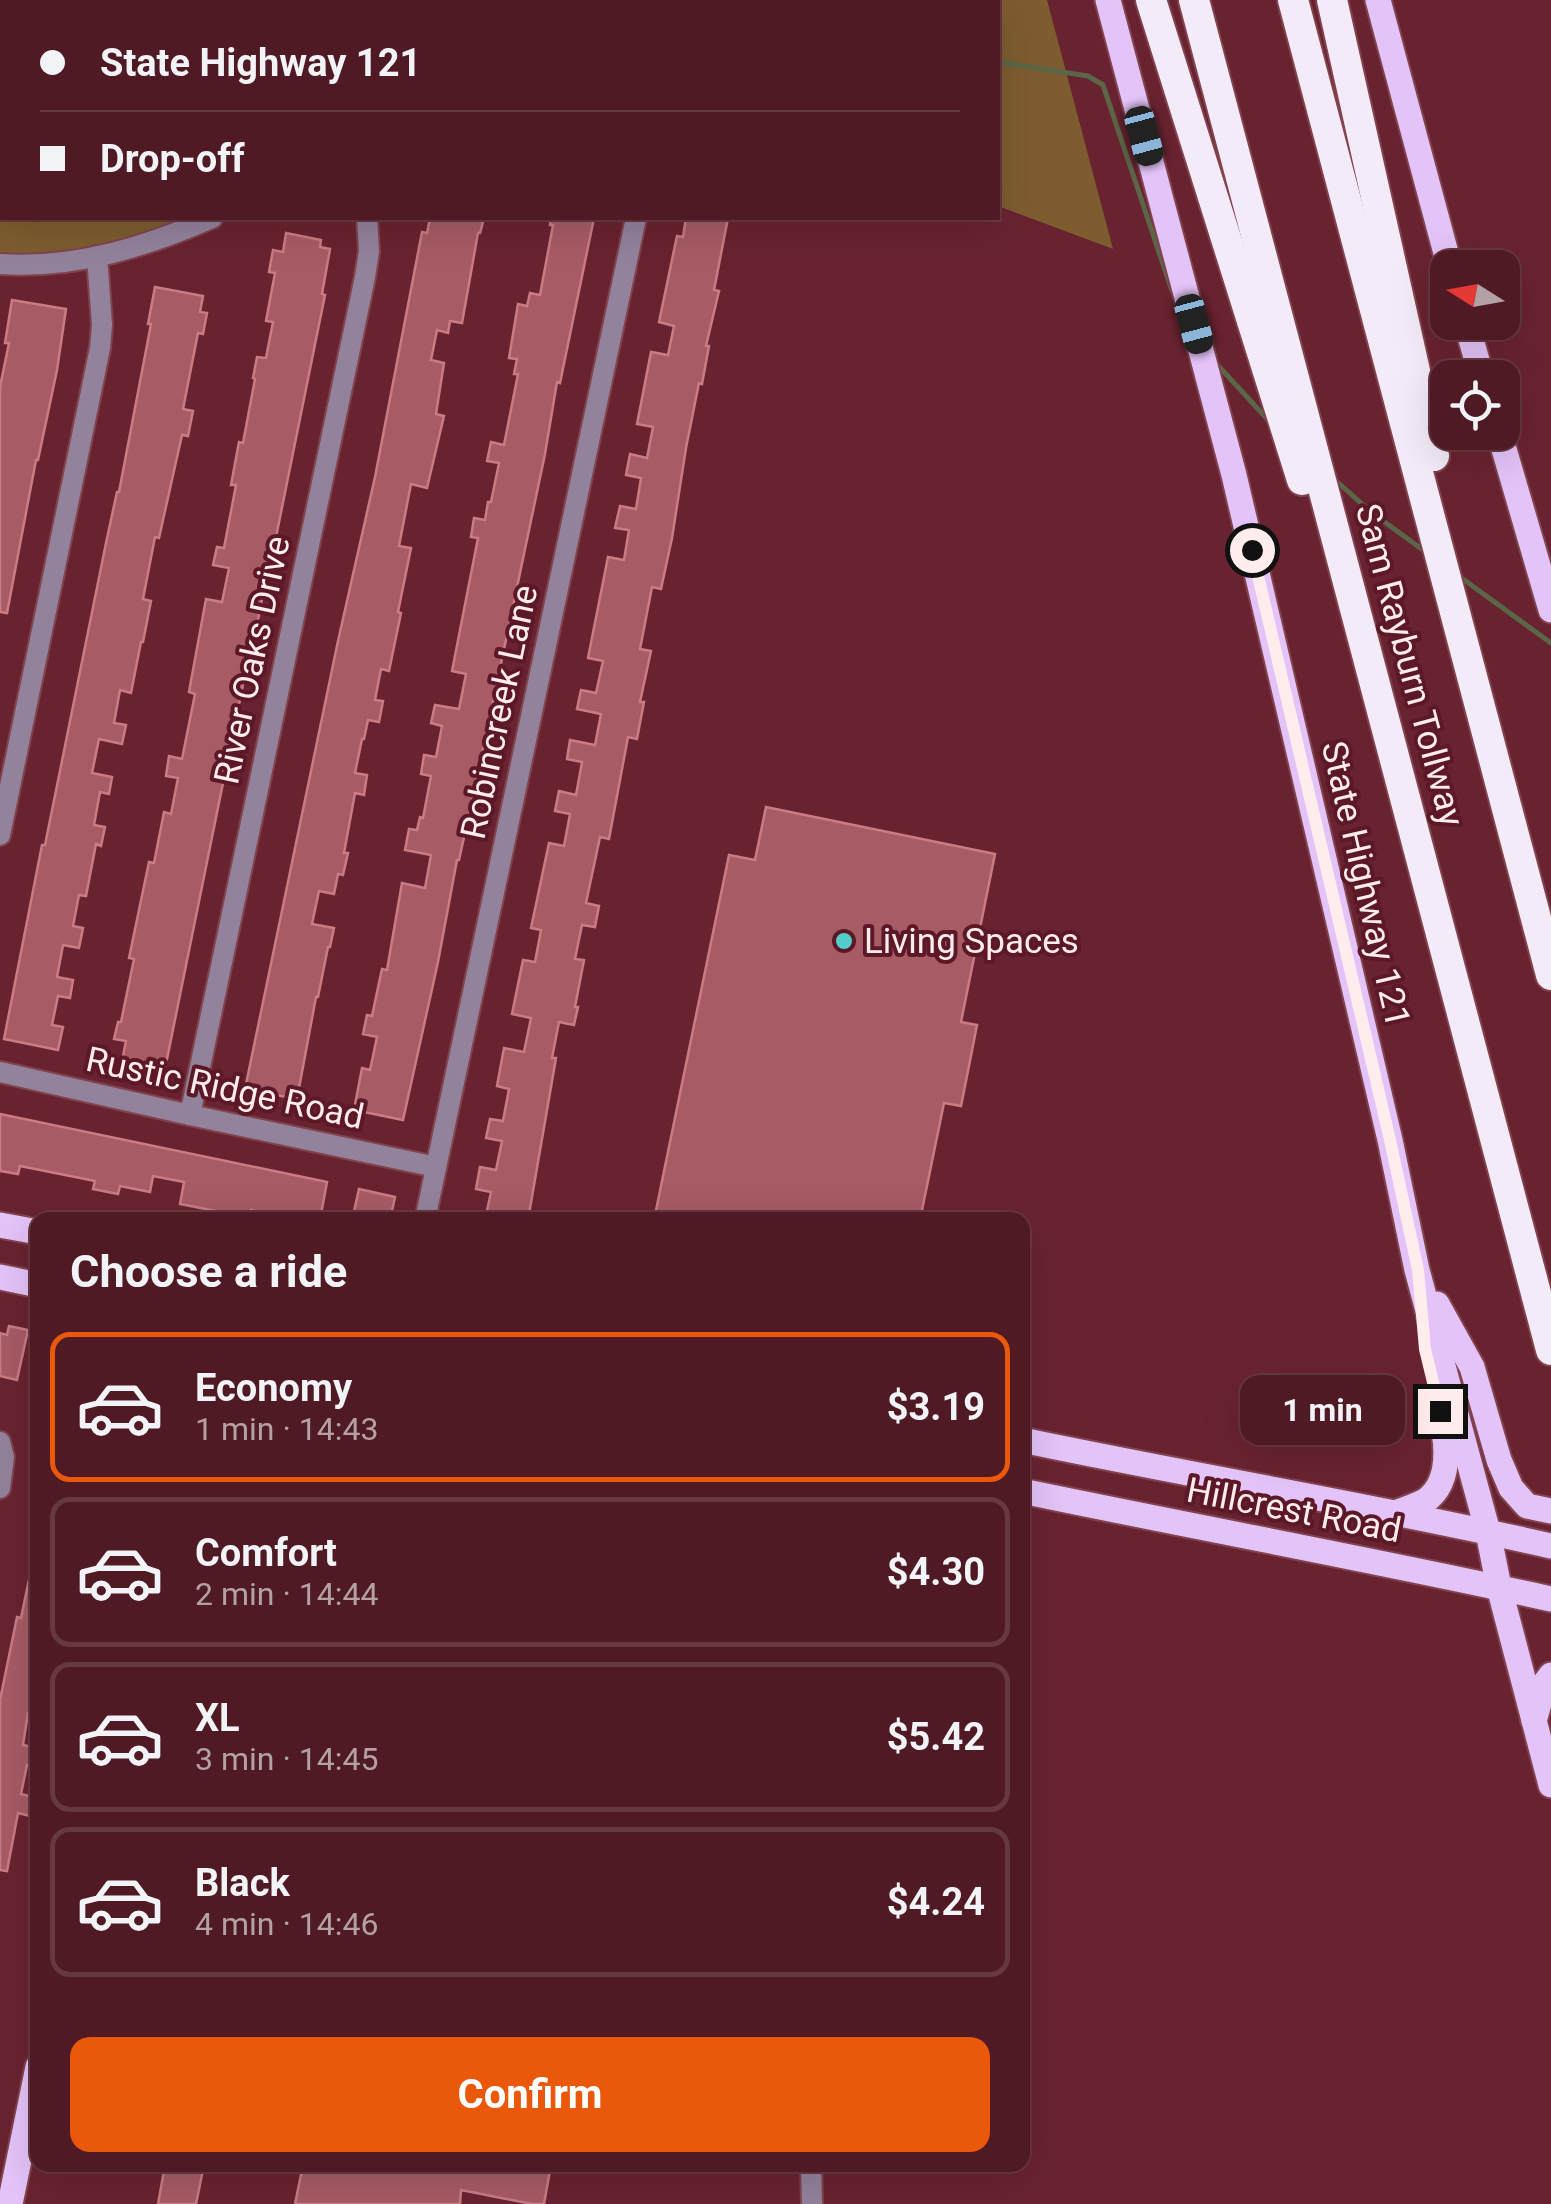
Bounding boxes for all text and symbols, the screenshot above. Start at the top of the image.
text: State Highway 121 [100,41,421,85]
car [1122,103,1166,169]
text: Drop-off [100,137,245,181]
north arrow [1430,250,1520,340]
map controls [1430,250,1520,450]
car [1172,291,1216,357]
button: locate [1430,360,1520,450]
street label: Sam Rayburn Tollway [1347,499,1472,831]
route start [1230,528,1275,573]
street label: River Oaks Drive [206,533,299,788]
street label: Robincreek Lane [453,582,546,843]
street label: State Highway 121 [1313,737,1418,1031]
place label: Living Spaces [864,921,1079,962]
marker: Living Spaces [833,930,855,952]
street label: Rustic Ridge Road [82,1039,368,1138]
text: Choose a ride [70,1245,347,1298]
icon: car [75,1362,165,1452]
text: Economy [195,1366,352,1410]
callout: 1 min [1240,1376,1405,1446]
text: $3.19 [887,1385,985,1429]
route end [1418,1389,1463,1434]
text: 1 min [1282,1391,1363,1429]
text: 1 min · 14:43 [195,1410,378,1448]
street label: Hillcrest Road [1183,1470,1405,1551]
icon: car [75,1527,165,1617]
text: Comfort [195,1531,337,1575]
text: $4.30 [887,1550,985,1594]
text: 2 min · 14:44 [195,1575,378,1613]
icon: car [75,1692,165,1782]
text: XL [195,1696,240,1740]
text: $5.42 [887,1715,985,1759]
text: 3 min · 14:45 [195,1740,378,1778]
icon: car [75,1857,165,1947]
text: Black [195,1861,290,1905]
text: $4.24 [887,1880,985,1924]
text: 4 min · 14:46 [195,1905,378,1943]
button: Confirm [70,2037,990,2152]

